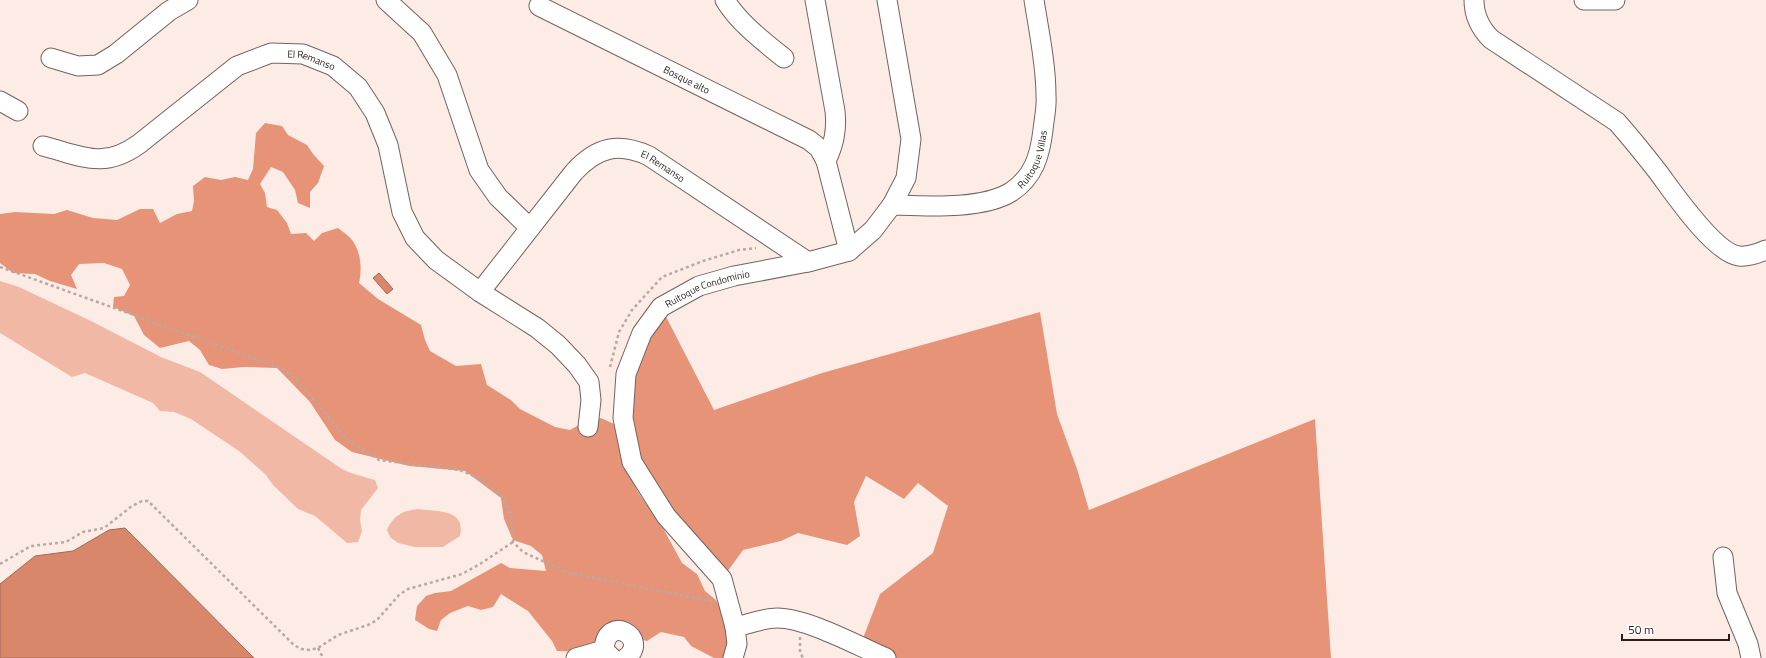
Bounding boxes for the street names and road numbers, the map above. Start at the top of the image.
street label: El Remanso [287,47,337,74]
street label: Bosque alto [661,62,712,98]
street label: Ruitoque Villas [1014,129,1051,192]
street label: El Remanso [639,146,688,186]
street label: Ruitoque Condominio [662,266,751,312]

